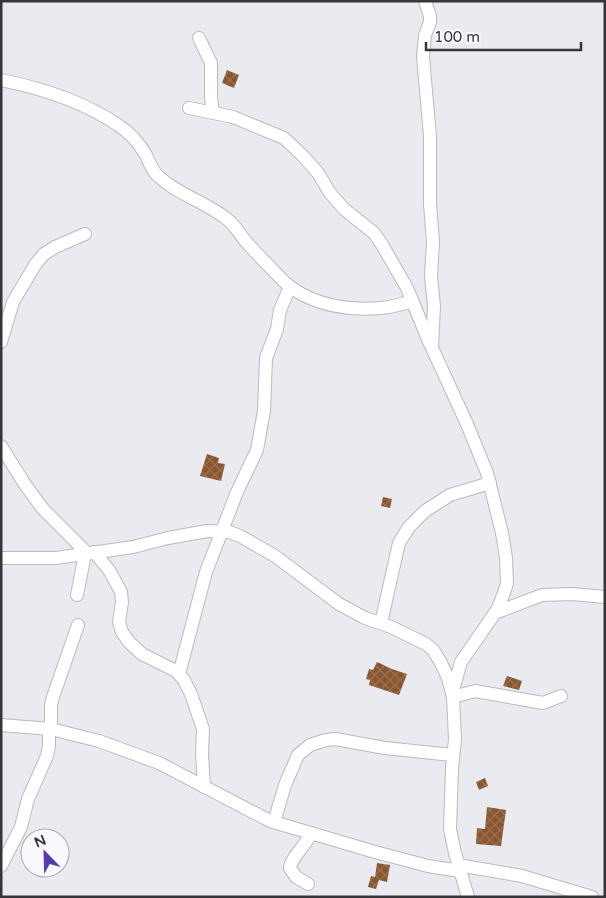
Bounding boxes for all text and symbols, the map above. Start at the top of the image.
scale bar [426,20,581,52]
text: 100 m [434,28,480,46]
north arrow [20,828,70,878]
text: N [32,831,49,852]

